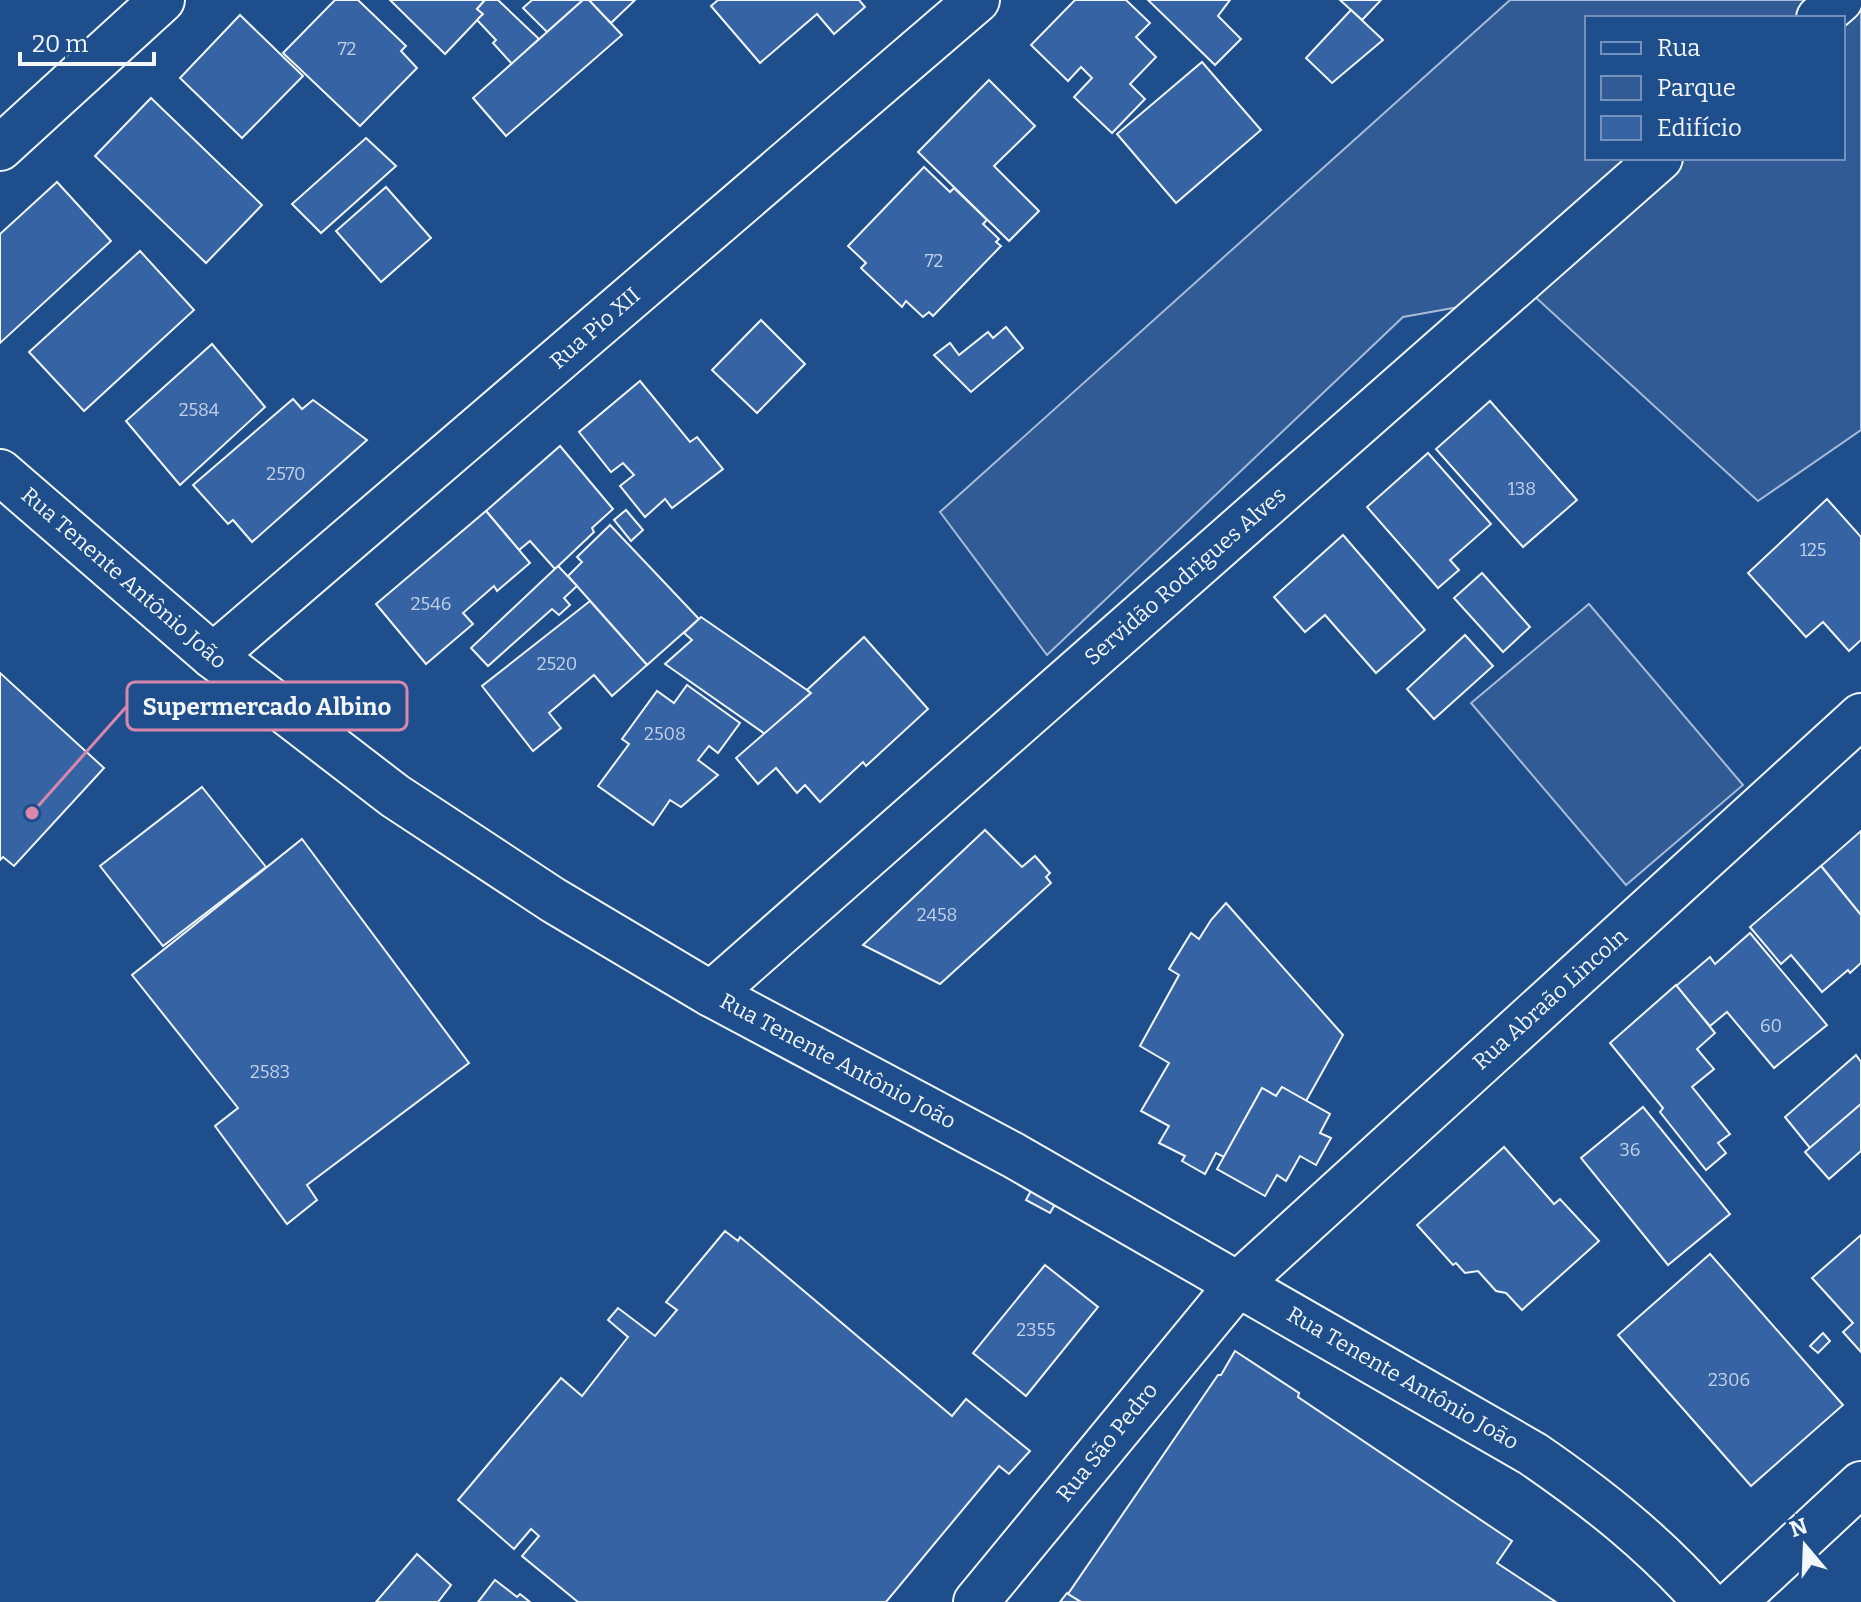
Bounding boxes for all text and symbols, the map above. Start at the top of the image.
scale bar [20,16,154,66]
legend [1585,16,1845,160]
text: 20 m [32,30,88,58]
text: Rua [1657,34,1700,62]
house number: 72 [338,38,356,60]
text: Parque [1657,74,1736,102]
text: Edifício [1657,114,1742,142]
house number: 72 [925,250,943,272]
street label: Rua Pio XII [544,281,646,375]
house number: 2584 [179,399,220,421]
house number: 2570 [266,463,306,485]
house number: 138 [1508,478,1536,500]
street label: Rua Tenente Antônio João [16,481,232,675]
street label: Servidão Rodrigues Alves [1079,481,1291,671]
house number: 125 [1800,539,1826,561]
house number: 2546 [411,593,451,615]
house number: 2520 [537,653,577,675]
callout: Supermercado Albino [127,682,407,730]
text: Supermercado Albino [143,693,392,721]
house number: 2508 [644,723,686,745]
house number: 2458 [917,904,957,926]
street label: Rua Abraão Lincoln [1467,923,1633,1075]
street label: Rua Tenente Antônio João [715,987,961,1135]
house number: 60 [1760,1015,1782,1037]
house number: 2583 [250,1061,290,1083]
house number: 36 [1620,1139,1640,1161]
street label: Rua Tenente Antônio João [1282,1300,1524,1456]
house number: 2355 [1016,1319,1056,1341]
house number: 2306 [1708,1369,1750,1391]
street label: Rua São Pedro [1051,1377,1163,1507]
north arrow [1765,1506,1845,1586]
text: N [1786,1512,1811,1543]

